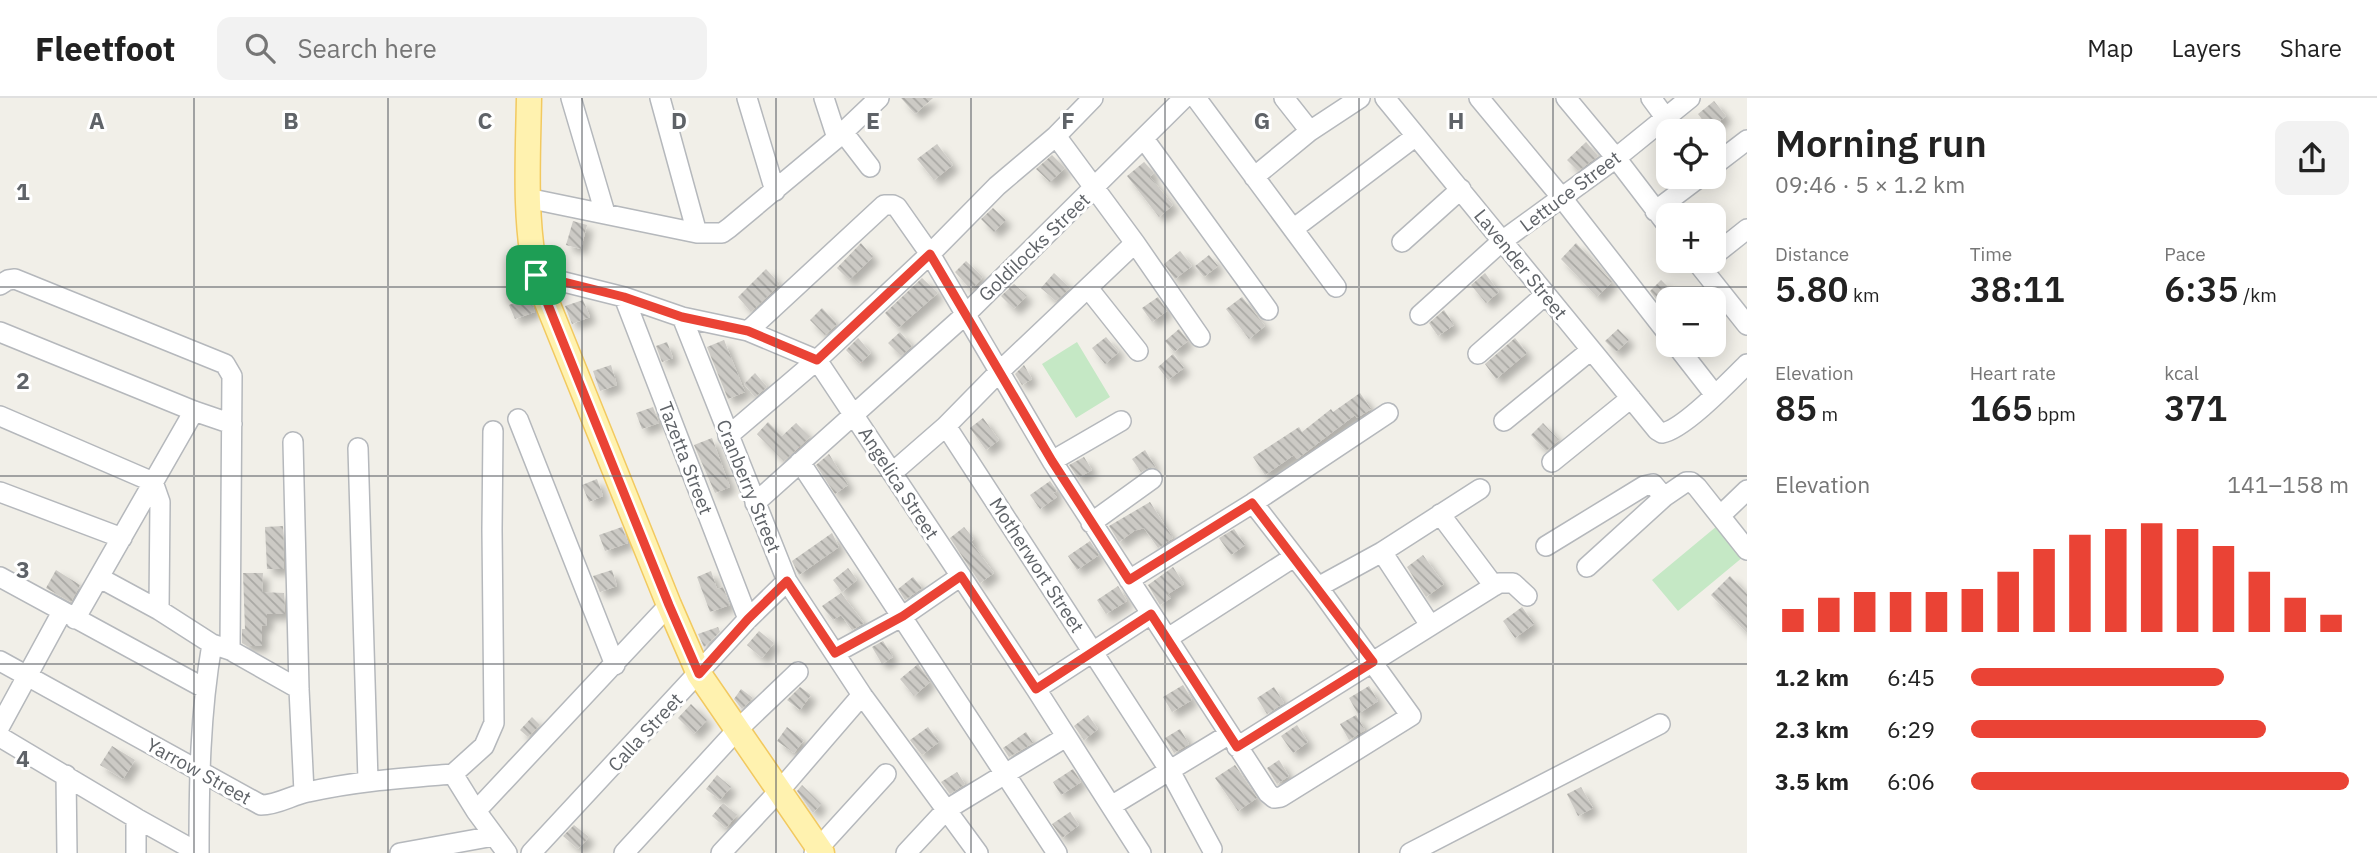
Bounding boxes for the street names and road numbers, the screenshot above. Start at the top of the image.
street label: Lettuce Street [1515,145,1625,237]
street label: Goldilocks Street [973,188,1095,306]
street label: Lavender Street [1469,204,1573,324]
street label: Tazetta Street [654,398,718,518]
street label: Cranberry Street [711,416,787,556]
street label: Angelica Street [854,422,944,544]
street label: Motherwort Street [984,493,1090,637]
street label: Calla Street [602,688,688,776]
street label: Yarrow Street [142,732,256,810]

